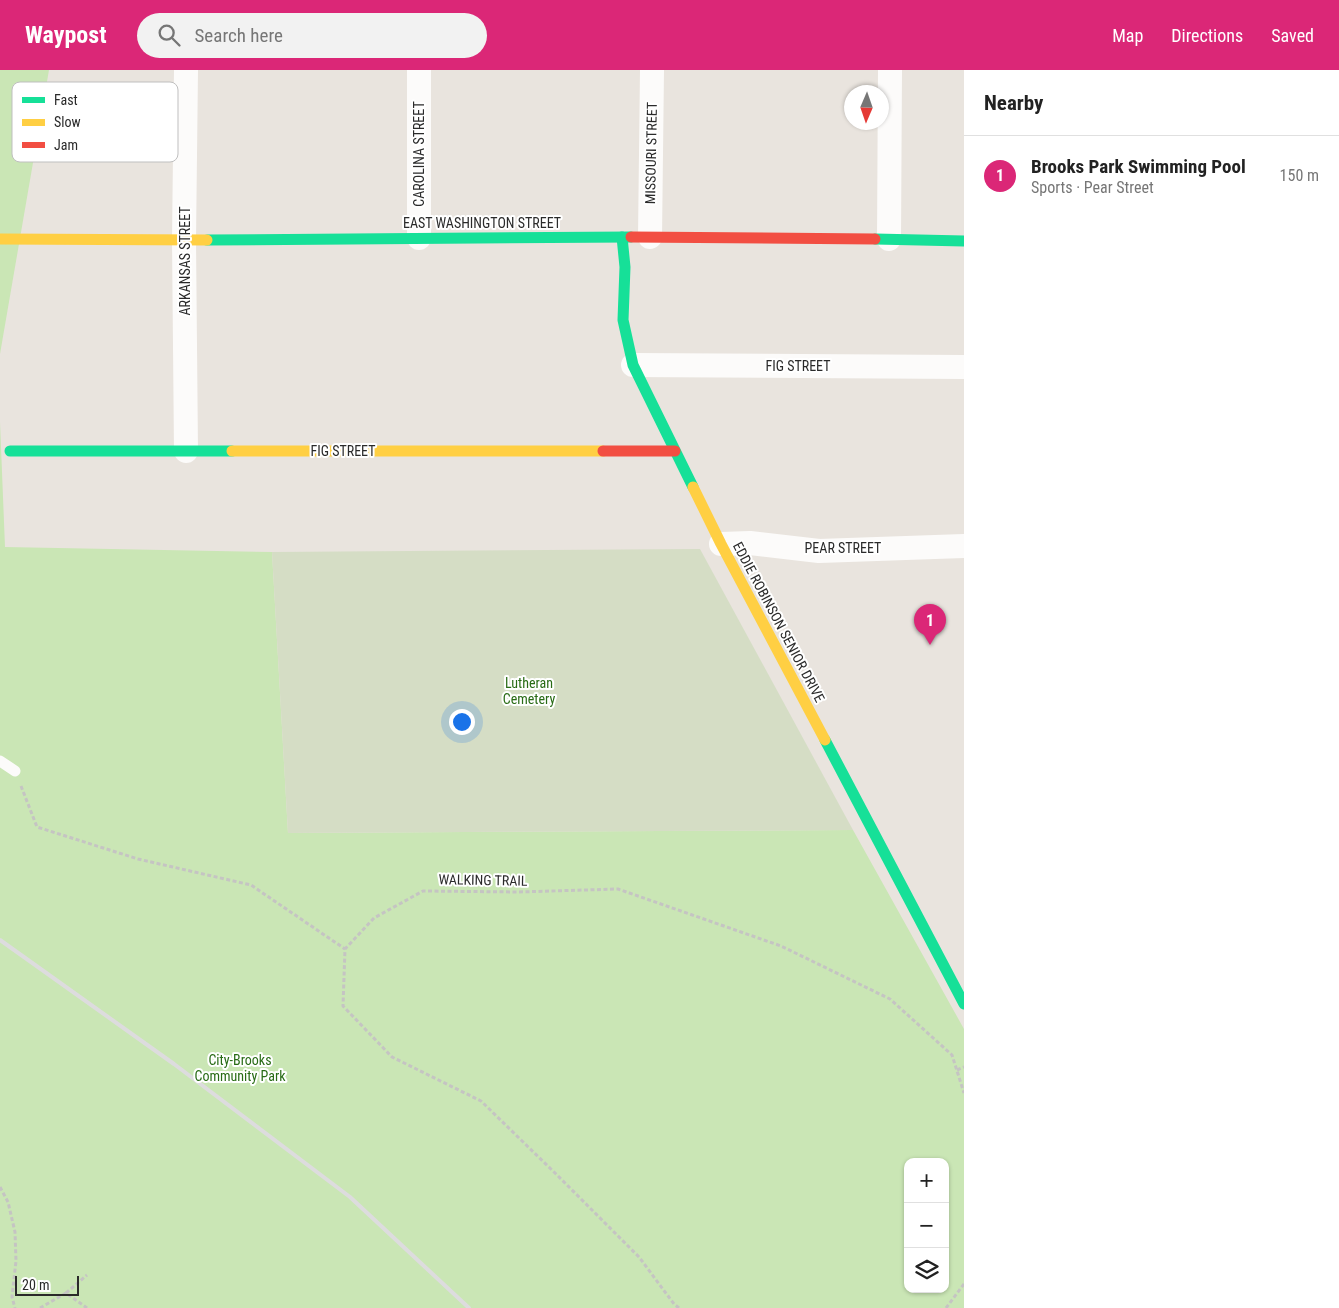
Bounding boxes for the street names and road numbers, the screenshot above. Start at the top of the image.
street label: CAROLINA STREET [411,101,427,207]
street label: MISSOURI STREET [642,102,660,204]
street label: ARKANSAS STREET [177,206,193,316]
street label: EAST WASHINGTON STREET [403,215,561,231]
street label: FIG STREET [765,358,831,374]
street label: FIG STREET [310,443,376,459]
street label: EDDIE ROBINSON SENIOR DRIVE [730,539,828,705]
street label: PEAR STREET [805,540,881,556]
street label: WALKING TRAIL [438,871,528,889]

